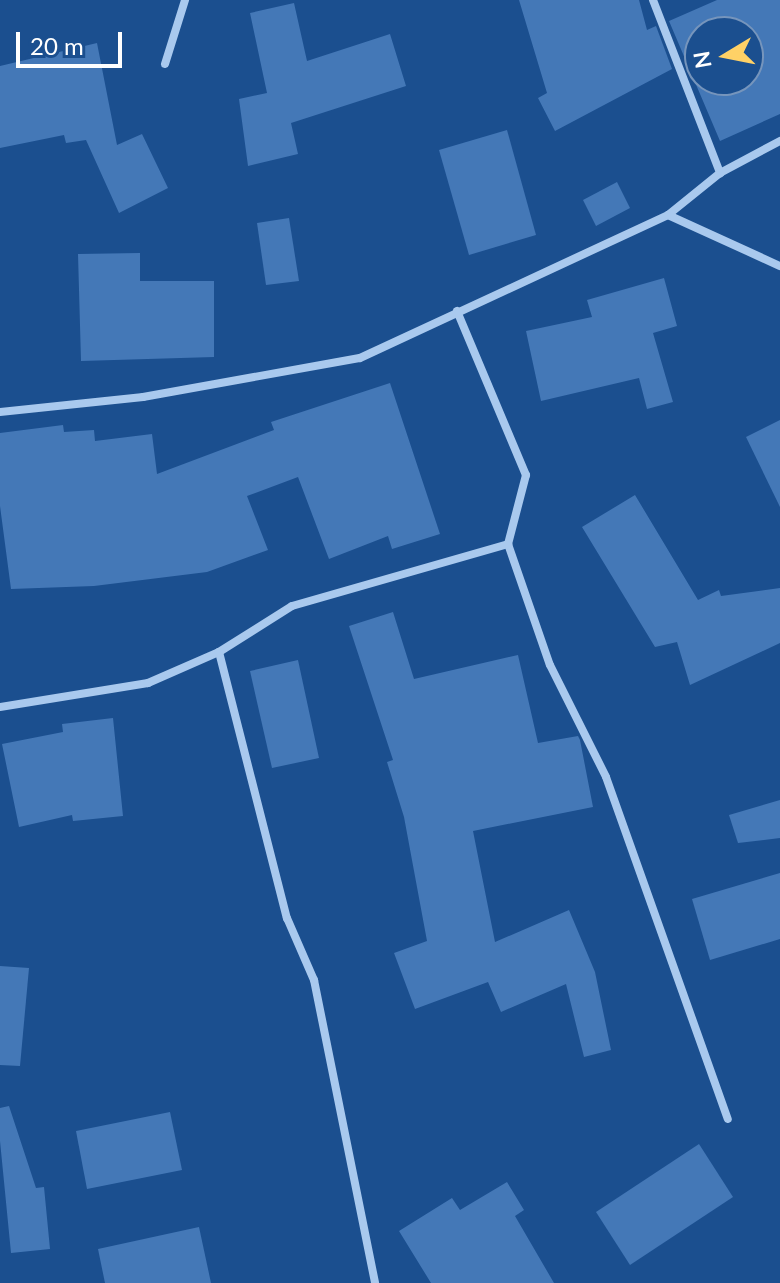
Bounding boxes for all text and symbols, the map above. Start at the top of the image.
scale bar [20,16,126,66]
north arrow [684,16,764,96]
text: 20 m [30,31,84,60]
text: N [687,49,717,71]

